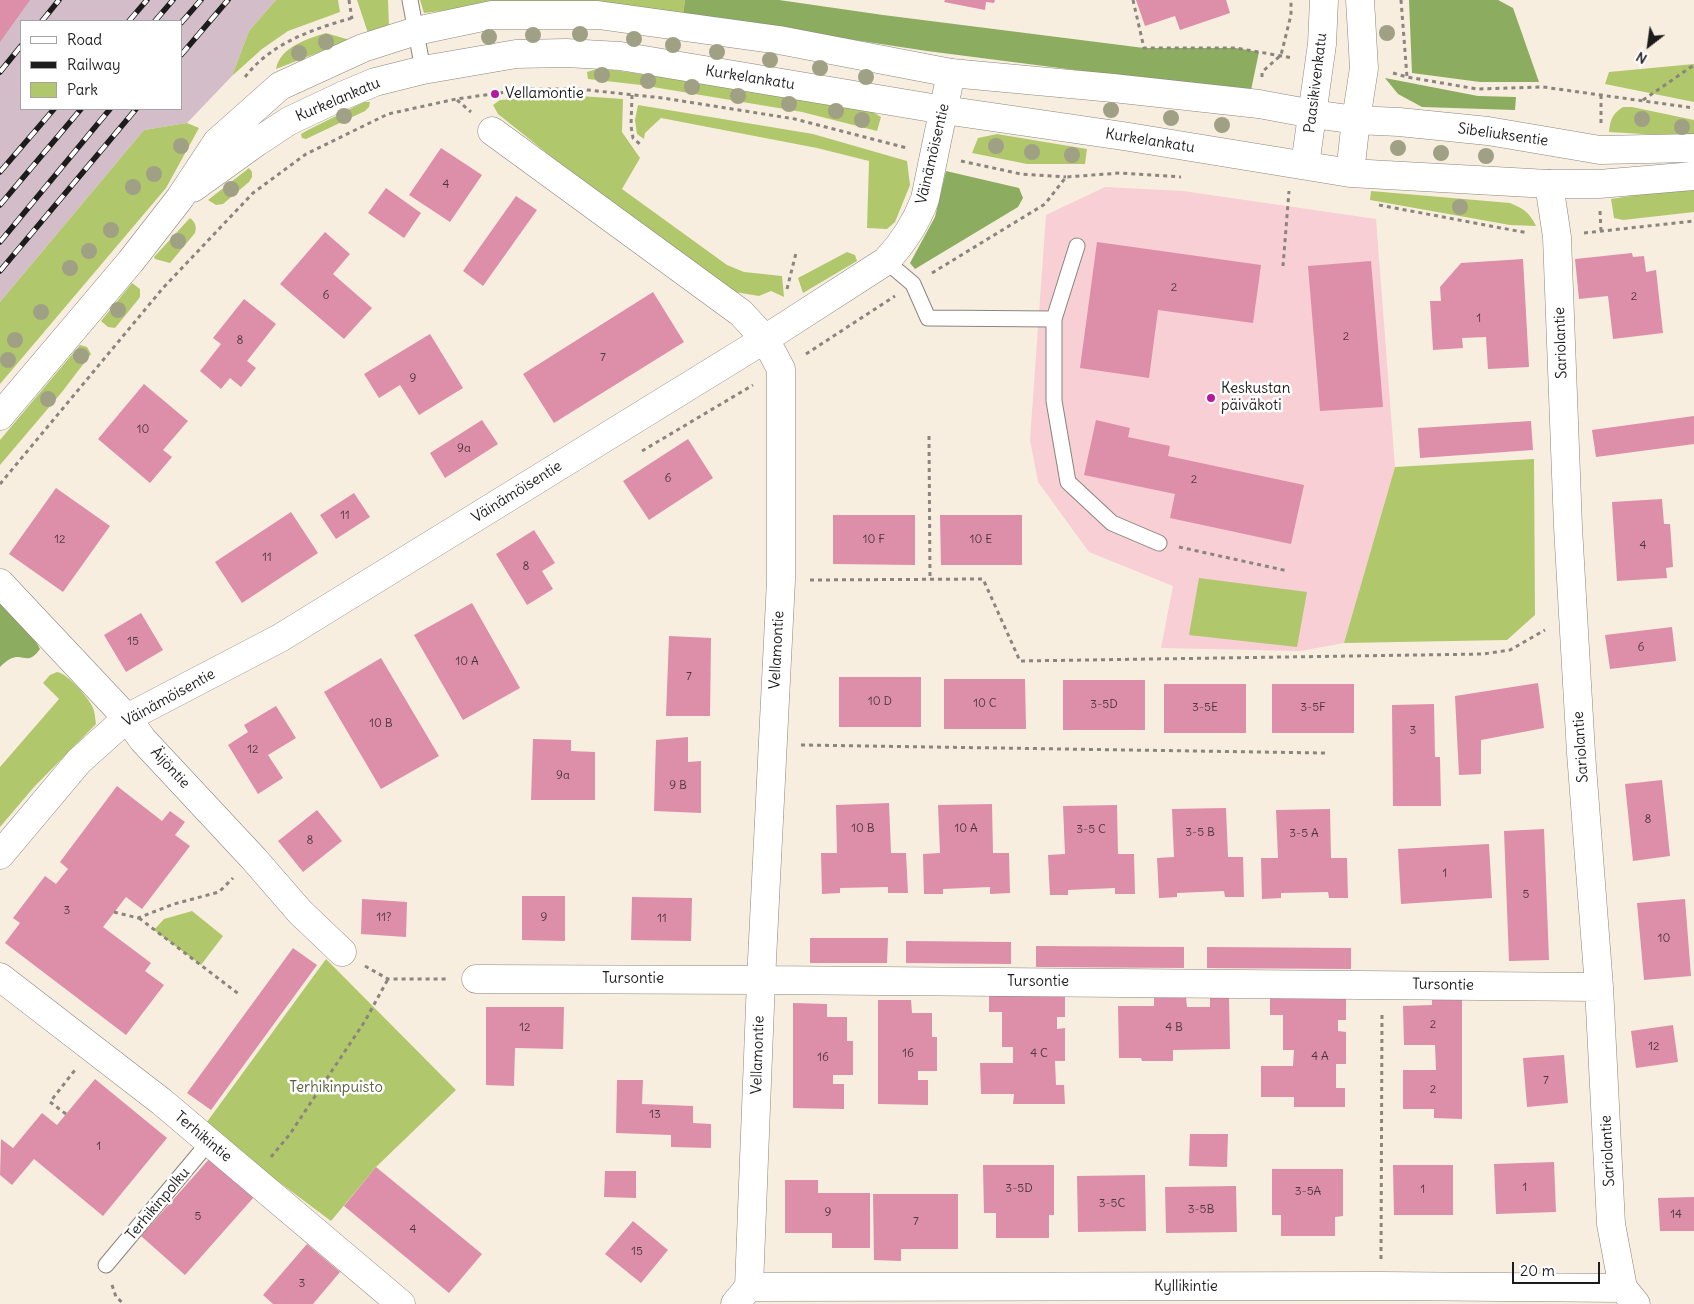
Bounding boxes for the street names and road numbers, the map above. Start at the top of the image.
street label: Paasikivenkatu [1301,32,1331,134]
street label: Kurkelankatu [704,62,796,94]
street label: Kurkelankatu [293,74,383,126]
street label: Väinämöisentie [913,102,953,206]
street label: Sibeliuksentie [1457,120,1549,150]
street label: Kurkelankatu [1104,125,1196,157]
street label: Sariolantie [1551,307,1571,379]
street label: Väinämöisentie [469,457,565,527]
street label: Vellamontie [766,610,788,690]
street label: Väinämöisentie [120,665,218,731]
street label: Sariolantie [1570,711,1592,783]
street label: Äijöntie [146,744,194,792]
street label: Tursontie [602,970,664,988]
street label: Tursontie [1007,973,1069,991]
street label: Tursontie [1412,975,1474,995]
street label: Vellamontie [748,1015,768,1095]
street label: Terhikintie [171,1108,235,1166]
street label: Sariolantie [1597,1115,1619,1187]
street label: Terhikinpolku [122,1164,194,1244]
street label: Kyllikintie [1154,1278,1218,1296]

